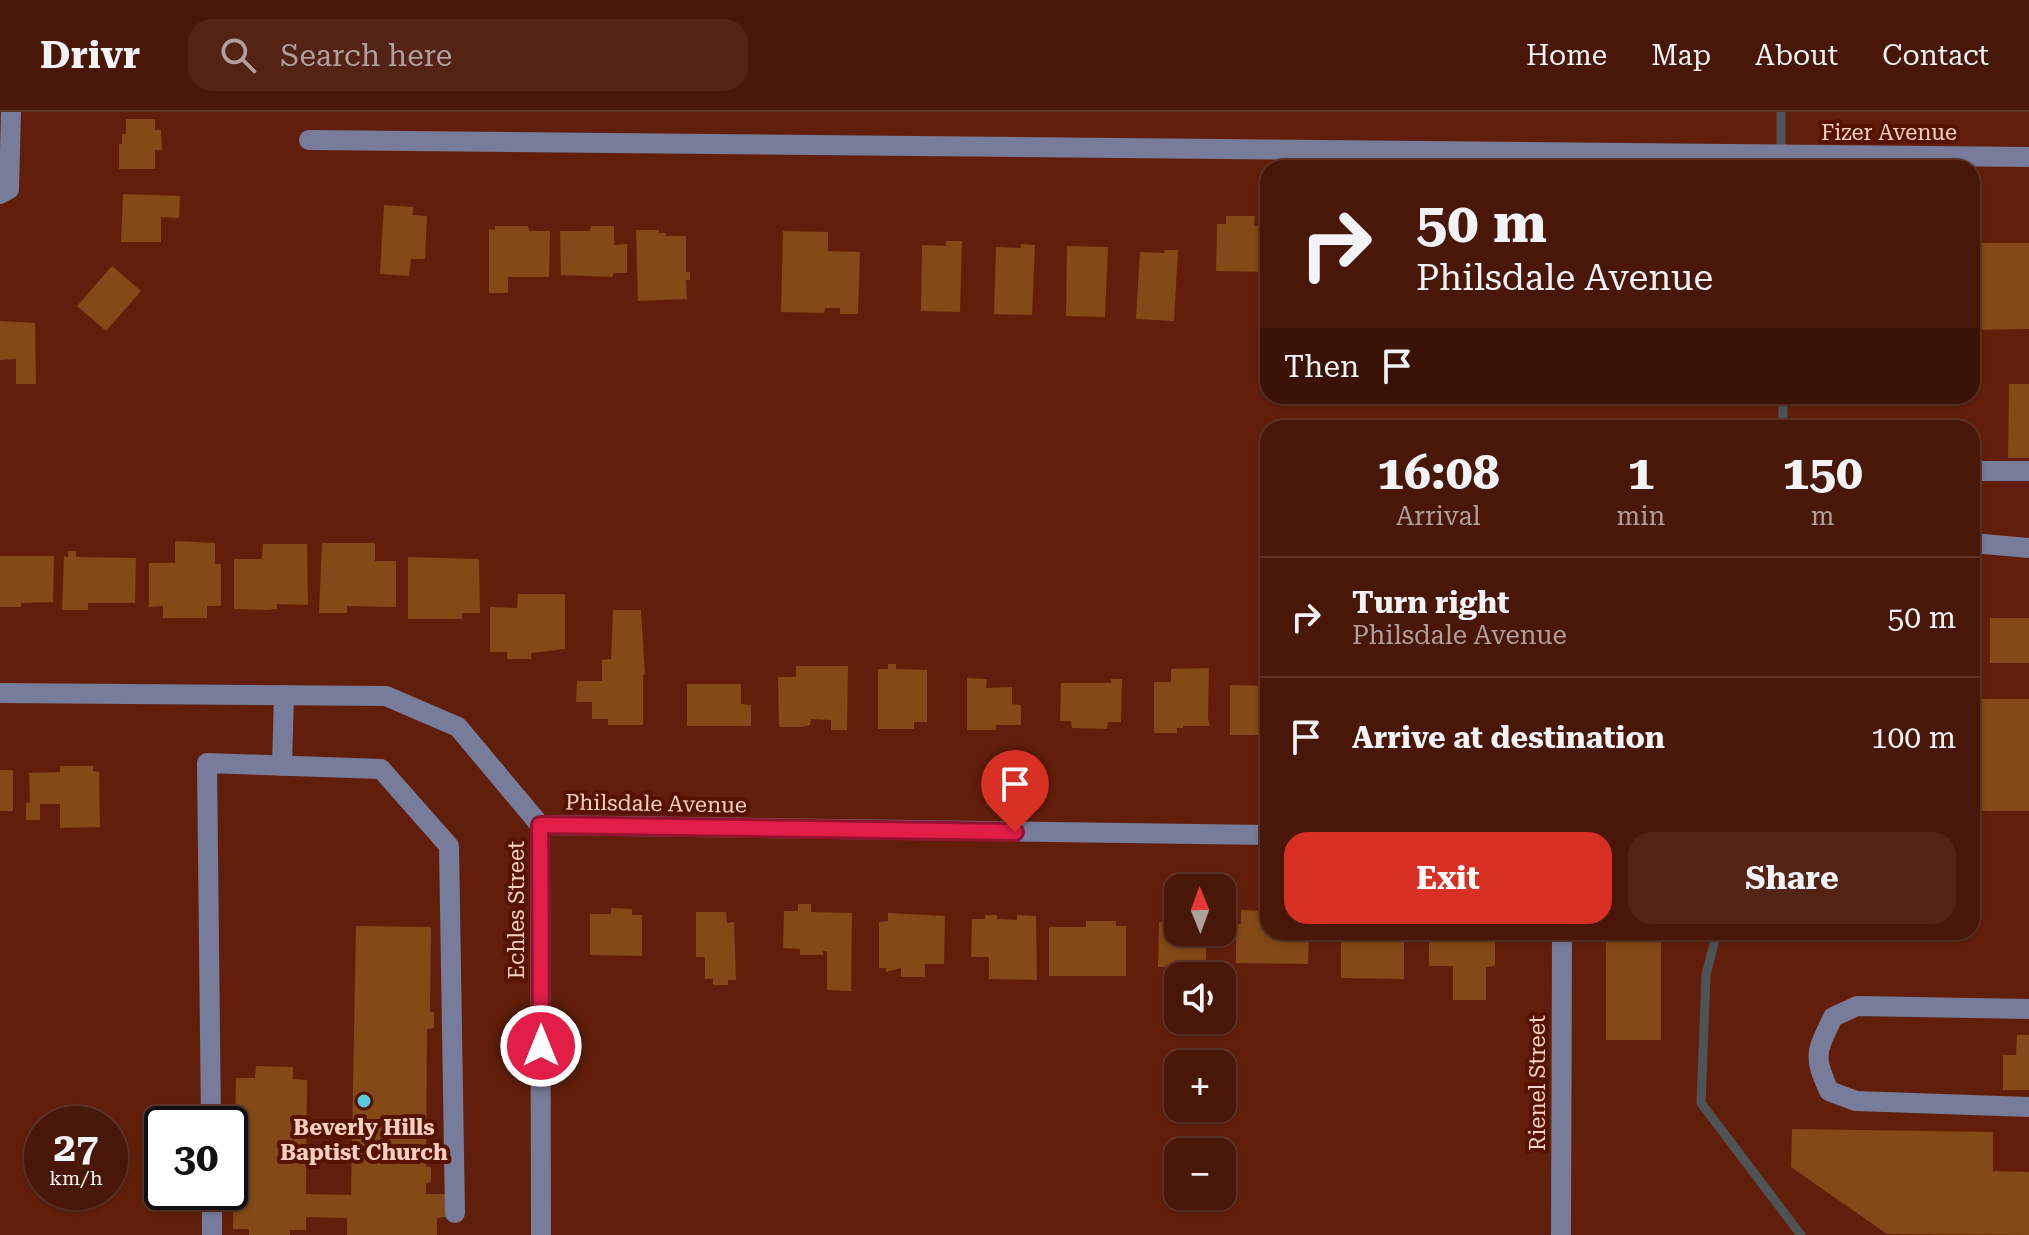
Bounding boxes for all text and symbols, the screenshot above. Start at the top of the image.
search box [188,19,748,91]
text: Drivr [40,33,140,77]
icon: search [216,33,260,77]
text: Search here [280,38,452,73]
text: Home [1526,39,1607,72]
text: Map [1651,39,1711,72]
text: About [1755,39,1838,72]
text: Contact [1882,39,1989,72]
street label: Fizer Avenue [1821,120,1957,145]
text: 50 m [1416,190,1547,256]
icon: right [1284,192,1388,296]
text: Philsdale Avenue [1416,257,1713,299]
icon: arrive [1375,344,1419,388]
text: Then [1284,349,1359,384]
text: 16:08 [1377,445,1500,501]
text: 1 [1627,445,1654,501]
text: 150 [1782,445,1863,501]
text: Arrival [1396,501,1481,531]
text: min [1617,501,1665,531]
text: m [1811,501,1835,531]
text: Turn right [1352,585,1509,620]
icon: right [1284,595,1328,639]
text: 50 m [1887,600,1956,635]
text: Philsdale Avenue [1352,620,1567,650]
icon: arrive [1284,715,1328,759]
text: Arrive at destination [1352,720,1665,755]
text: 100 m [1871,720,1956,755]
pin [981,750,1049,832]
icon: arrive [993,762,1037,806]
street label: Philsdale Avenue [565,789,747,818]
button: Exit [1284,832,1612,924]
button: Share [1628,832,1956,924]
street label: Echles Street [504,841,529,979]
north arrow [1164,874,1236,946]
map controls [1164,874,1236,1210]
button: sound [1164,962,1236,1034]
position arrow [499,1004,583,1088]
street label: Rienel Street [1525,1015,1550,1151]
button: + [1164,1050,1236,1122]
marker: Beverly Hills Baptist Church [355,1092,373,1110]
speed limit sign: 30 [144,1106,248,1210]
place label: Beverly Hills Baptist Church [280,1115,448,1165]
text: 27 [54,1124,98,1171]
button: − [1164,1138,1236,1210]
text: km/h [49,1166,103,1190]

